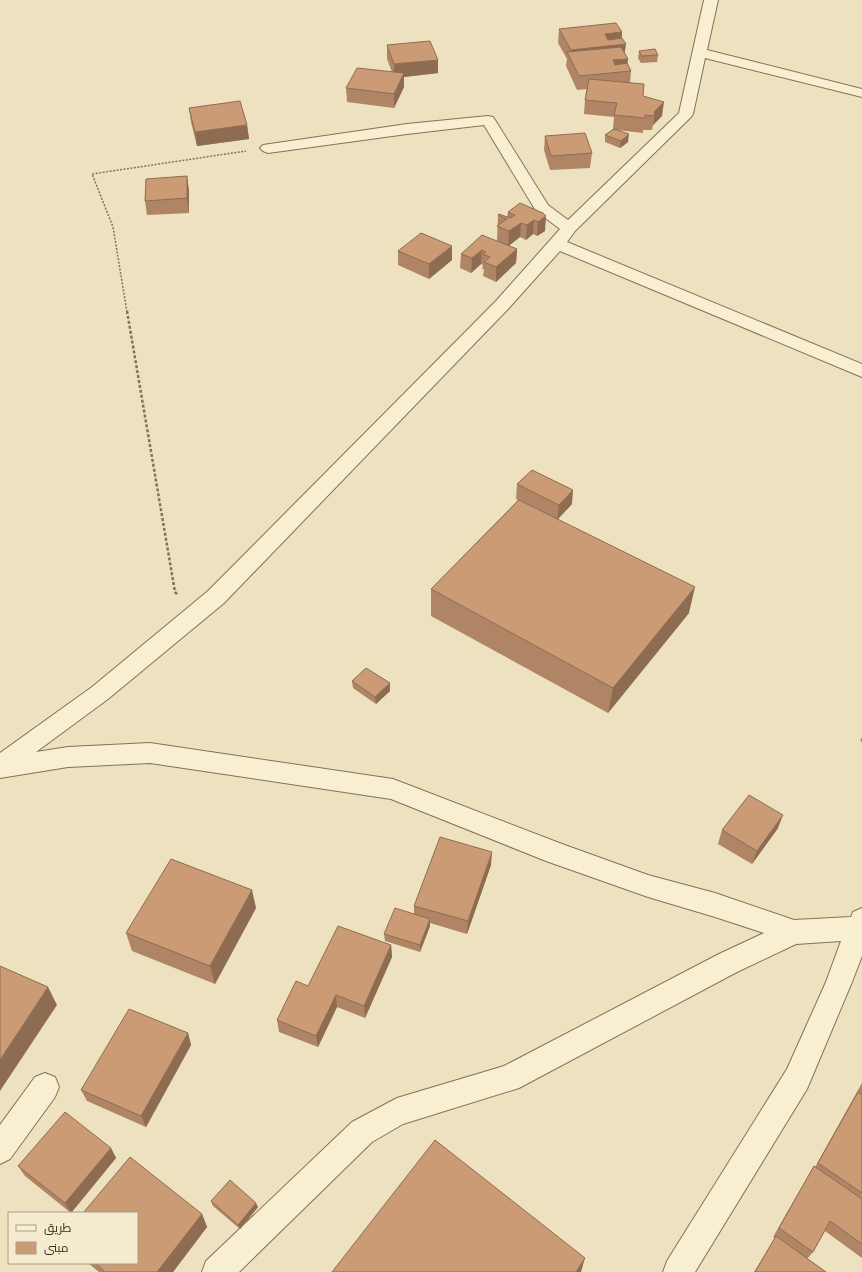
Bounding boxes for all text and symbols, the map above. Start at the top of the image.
legend [8,1212,138,1264]
text: طريق [44,1221,72,1235]
text: مبنى [44,1241,69,1255]

